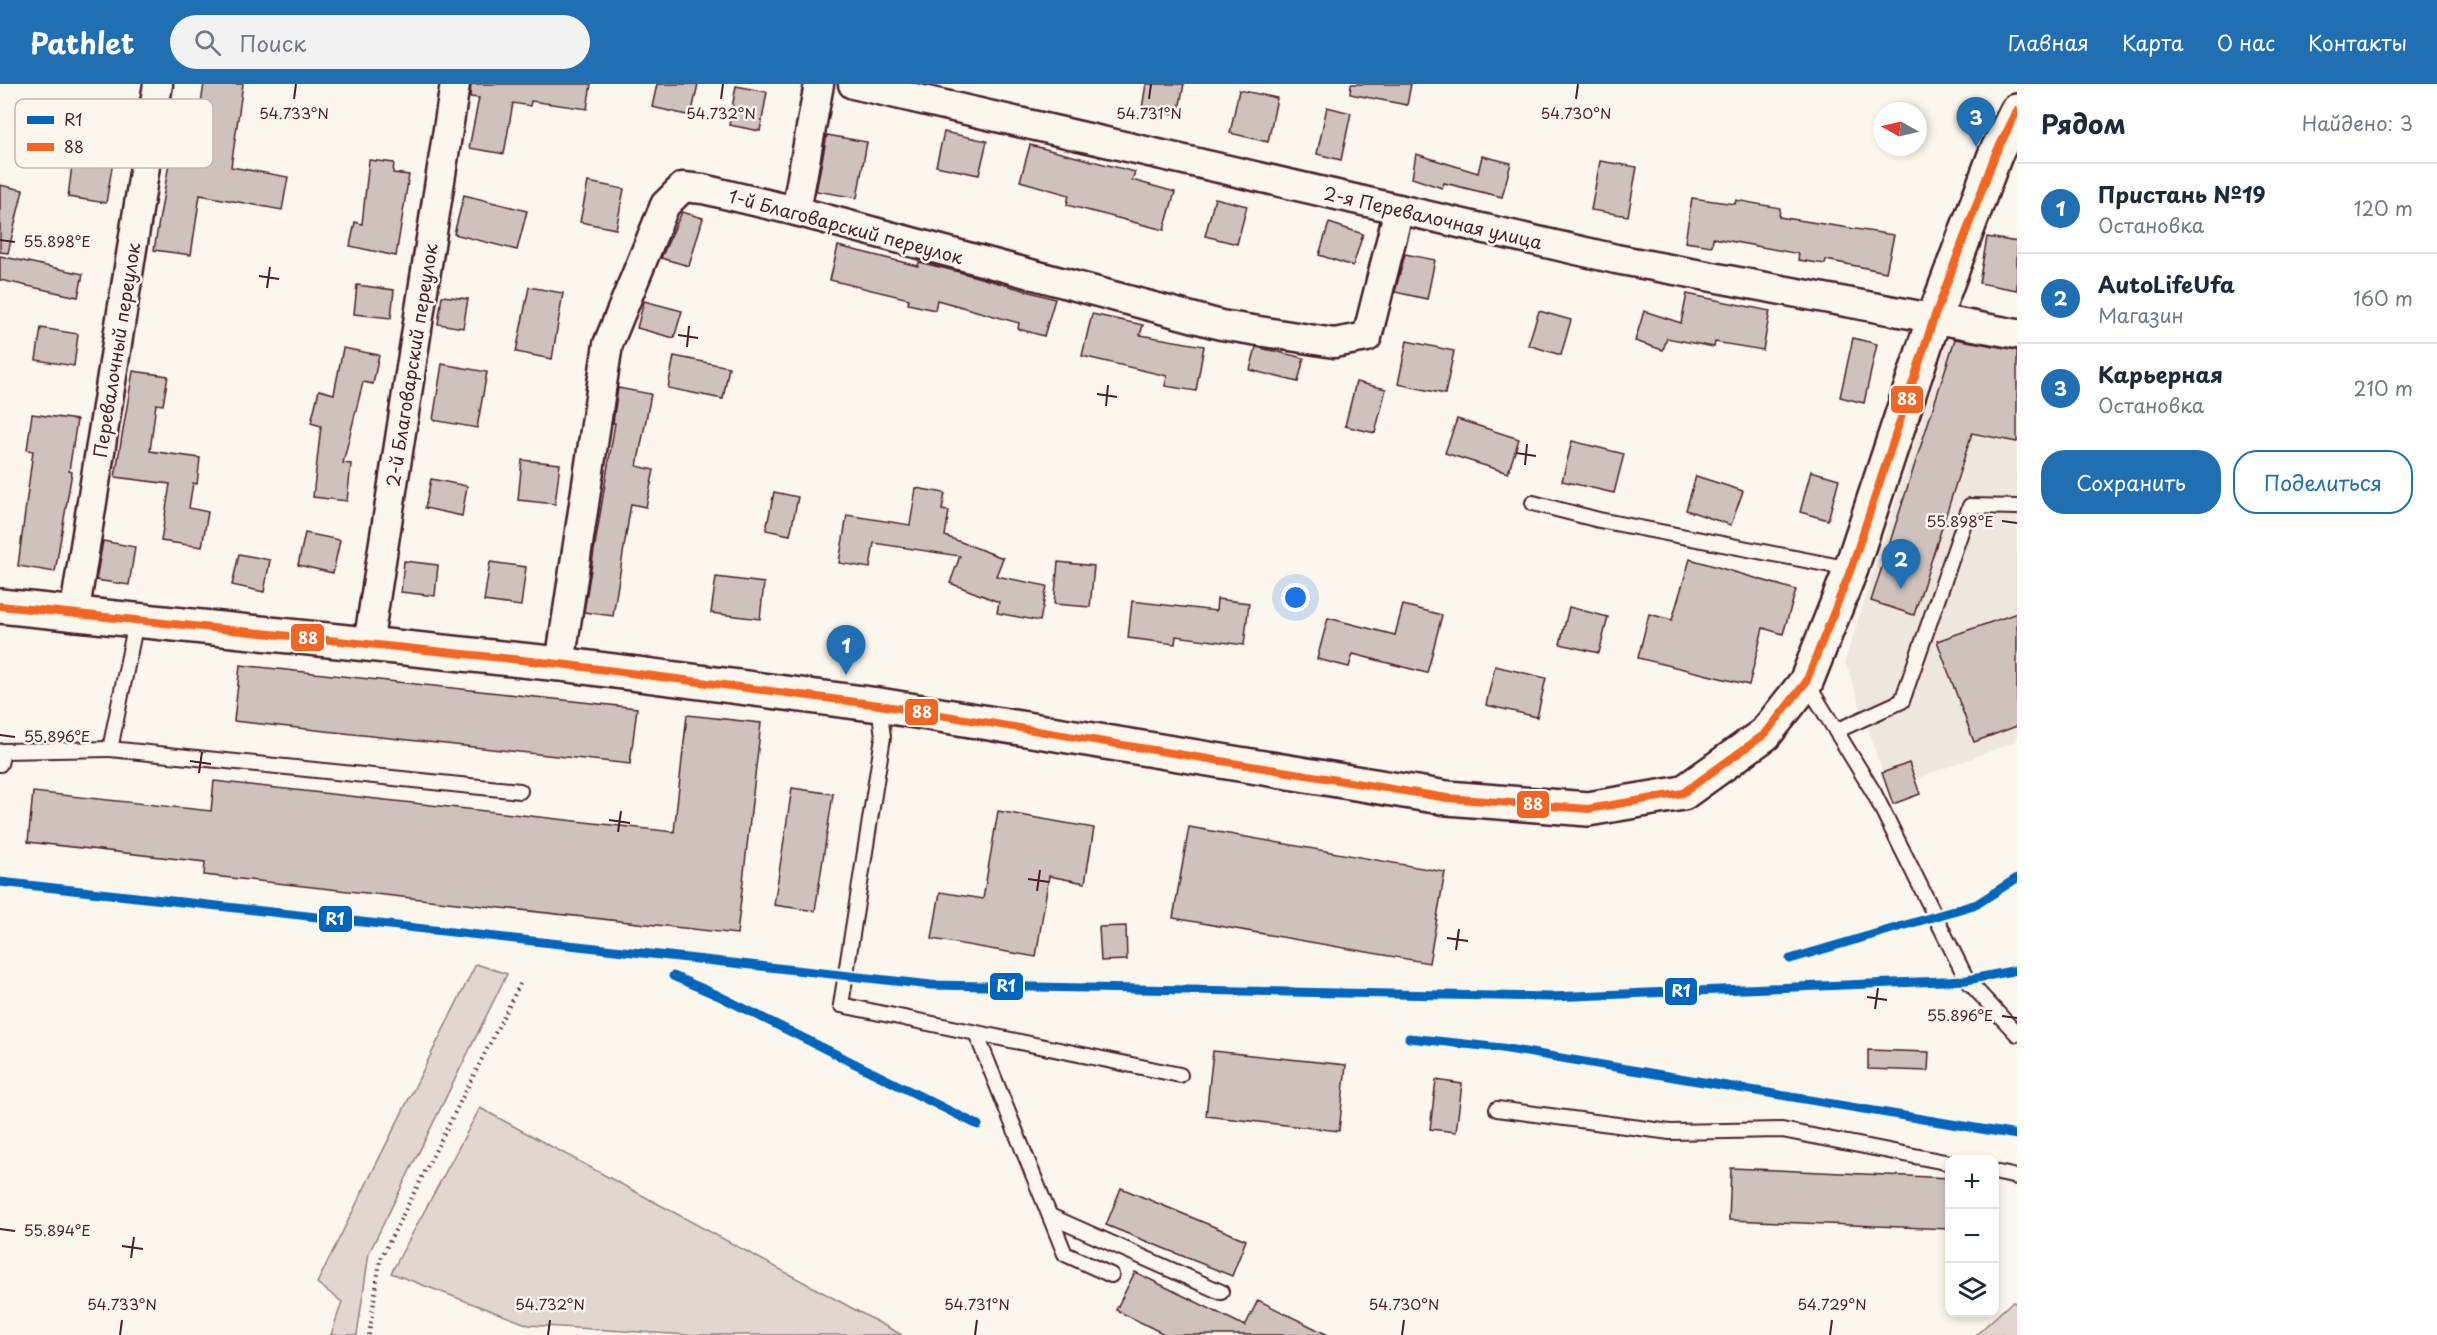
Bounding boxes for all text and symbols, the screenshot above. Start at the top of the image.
search box [170,15,590,69]
text: Pathlet [30,21,134,64]
icon: search [191,26,224,59]
text: Поиск [239,26,306,59]
text: Главная [2008,26,2089,58]
text: Карта [2122,26,2184,58]
text: О нас [2217,26,2275,58]
text: Контакты [2308,26,2407,58]
pin: 3 [1956,98,1996,147]
legend [15,99,213,168]
text: 54.733°N [259,101,329,124]
text: 54.732°N [686,101,756,124]
text: 54.731°N [1116,101,1182,124]
text: 54.730°N [1541,101,1611,124]
north arrow [1873,102,1927,156]
text: Рядом [2041,104,2126,143]
text: R1 [64,107,83,131]
text: Найдено: 3 [2302,108,2413,138]
text: 88 [64,134,84,158]
text: Пристань №19 [2098,177,2266,210]
street label: 2-я Перевалочная улица [1321,179,1546,255]
street label: 1-й Благоварский переулок [726,182,967,270]
text: 1 [2056,193,2065,223]
text: 120 m [2354,193,2413,223]
text: Остановка [2098,210,2204,240]
text: 55.898°E [23,229,91,252]
street label: Перевалочный переулок [86,240,146,459]
street label: 2-й Благоварский переулок [378,241,444,489]
text: AutoLifeUfa [2098,267,2235,300]
text: 2 [2053,283,2068,313]
text: 160 m [2353,283,2413,313]
text: Магазин [2098,300,2184,330]
text: Карьерная [2098,357,2223,390]
text: 3 [2054,373,2067,403]
text: 210 m [2354,373,2413,403]
line badge: 88 [1890,385,1924,414]
text: 88 [1897,386,1917,410]
text: Остановка [2098,390,2204,420]
button: Сохранить [2041,450,2221,514]
button: Поделиться [2233,450,2413,514]
text: 55.898°E [1926,509,1994,532]
pin: 2 [1882,540,1920,589]
your location [1281,583,1310,612]
line badge: 88 [290,623,325,652]
text: 88 [298,625,318,649]
pin: 1 [826,626,866,675]
line badge: 88 [904,698,939,726]
text: 88 [912,699,932,723]
text: 55.896°E [24,724,90,747]
line badge: 88 [1516,790,1550,819]
text: 88 [1523,791,1543,815]
line badge: R1 [318,905,353,933]
text: R1 [326,906,345,930]
line badge: R1 [989,972,1024,1001]
text: R1 [997,973,1016,997]
line badge: R1 [1664,977,1698,1006]
text: R1 [1672,978,1691,1002]
text: 55.896°E [1927,1003,1993,1026]
map controls [1945,1155,1999,1317]
button: + [1945,1155,1999,1209]
button: − [1945,1209,1999,1263]
text: 55.894°E [23,1218,91,1241]
button: layers [1945,1263,1999,1317]
text: 54.733°N [87,1292,157,1315]
text: 54.732°N [515,1292,585,1315]
text: 54.731°N [944,1292,1010,1315]
text: 54.730°N [1369,1292,1439,1315]
text: 54.729°N [1797,1292,1867,1315]

